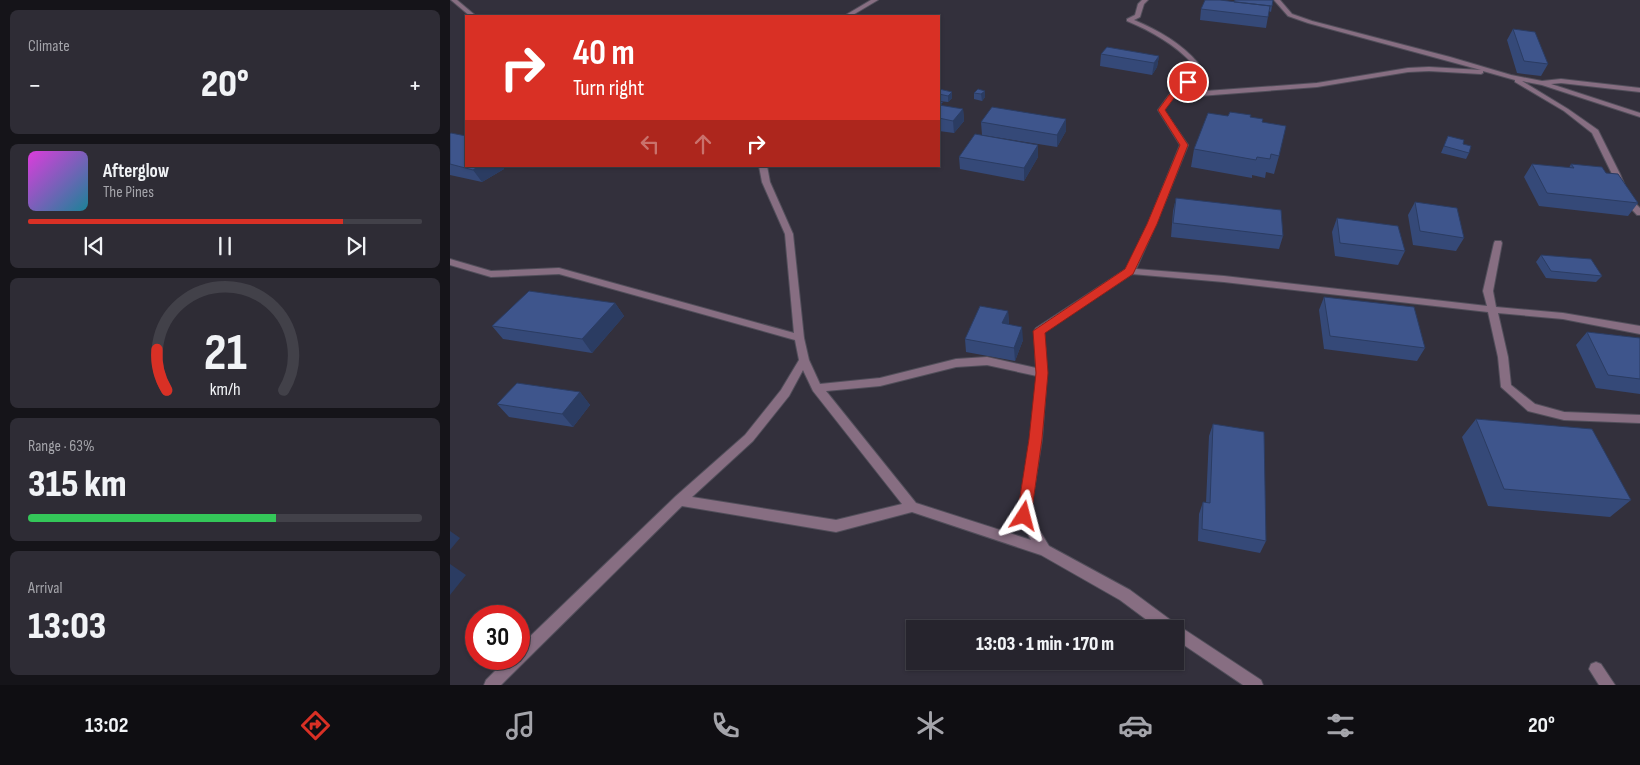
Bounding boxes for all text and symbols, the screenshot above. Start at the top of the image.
text: 40 m [573,32,635,75]
icon: right [490,35,555,100]
text: Climate [28,37,70,56]
pin [1167,61,1209,103]
text: 20° [201,62,249,107]
icon: arrive [1174,68,1202,96]
text: − [28,69,42,102]
text: + [408,69,422,102]
text: Turn right [573,75,644,102]
icon: left [636,130,664,158]
icon: ahead [689,130,717,158]
icon: right [742,130,770,158]
text: Afterglow [103,160,169,183]
text: The Pines [103,183,154,202]
icon: previous [80,232,108,260]
icon: pause [211,232,239,260]
icon: next [342,232,370,260]
text: 21 [203,322,247,385]
text: km/h [210,379,240,400]
text: Range · 63% [28,437,95,456]
text: 315 km [28,462,127,507]
position arrow [997,489,1049,541]
text: Arrival [28,579,62,598]
text: 13:03 [28,604,106,649]
speed limit sign: 30 [465,605,530,670]
text: 13:03 · 1 min · 170 m [976,633,1114,656]
icon: directions [298,708,333,743]
icon: music [503,708,538,743]
icon: phone [708,708,743,743]
icon: climate [913,708,948,743]
icon: car [1118,708,1153,743]
icon: filters [1323,708,1358,743]
text: 13:02 [85,712,128,739]
text: 20° [1528,712,1555,739]

